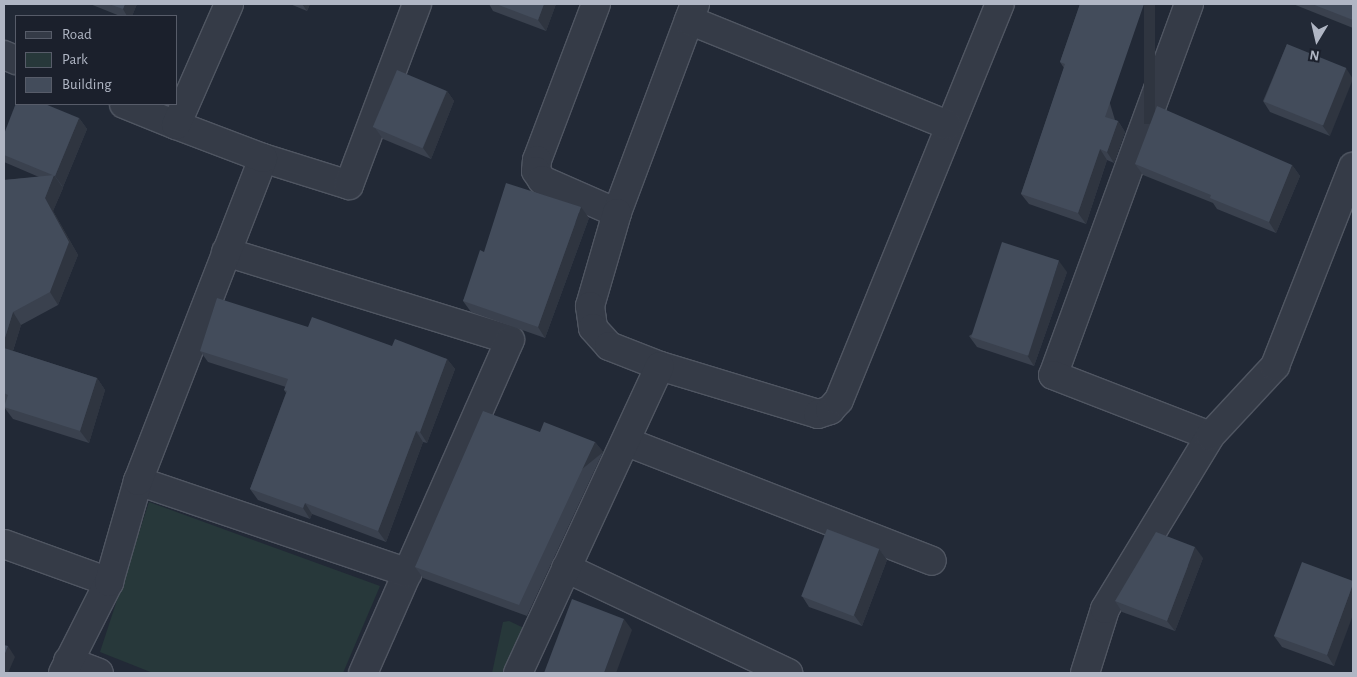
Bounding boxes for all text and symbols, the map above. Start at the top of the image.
legend [15,15,178,105]
north arrow [1292,15,1342,65]
text: Road [62,27,92,42]
text: N [1309,47,1321,62]
text: Park [62,52,88,67]
text: Building [62,77,112,92]

